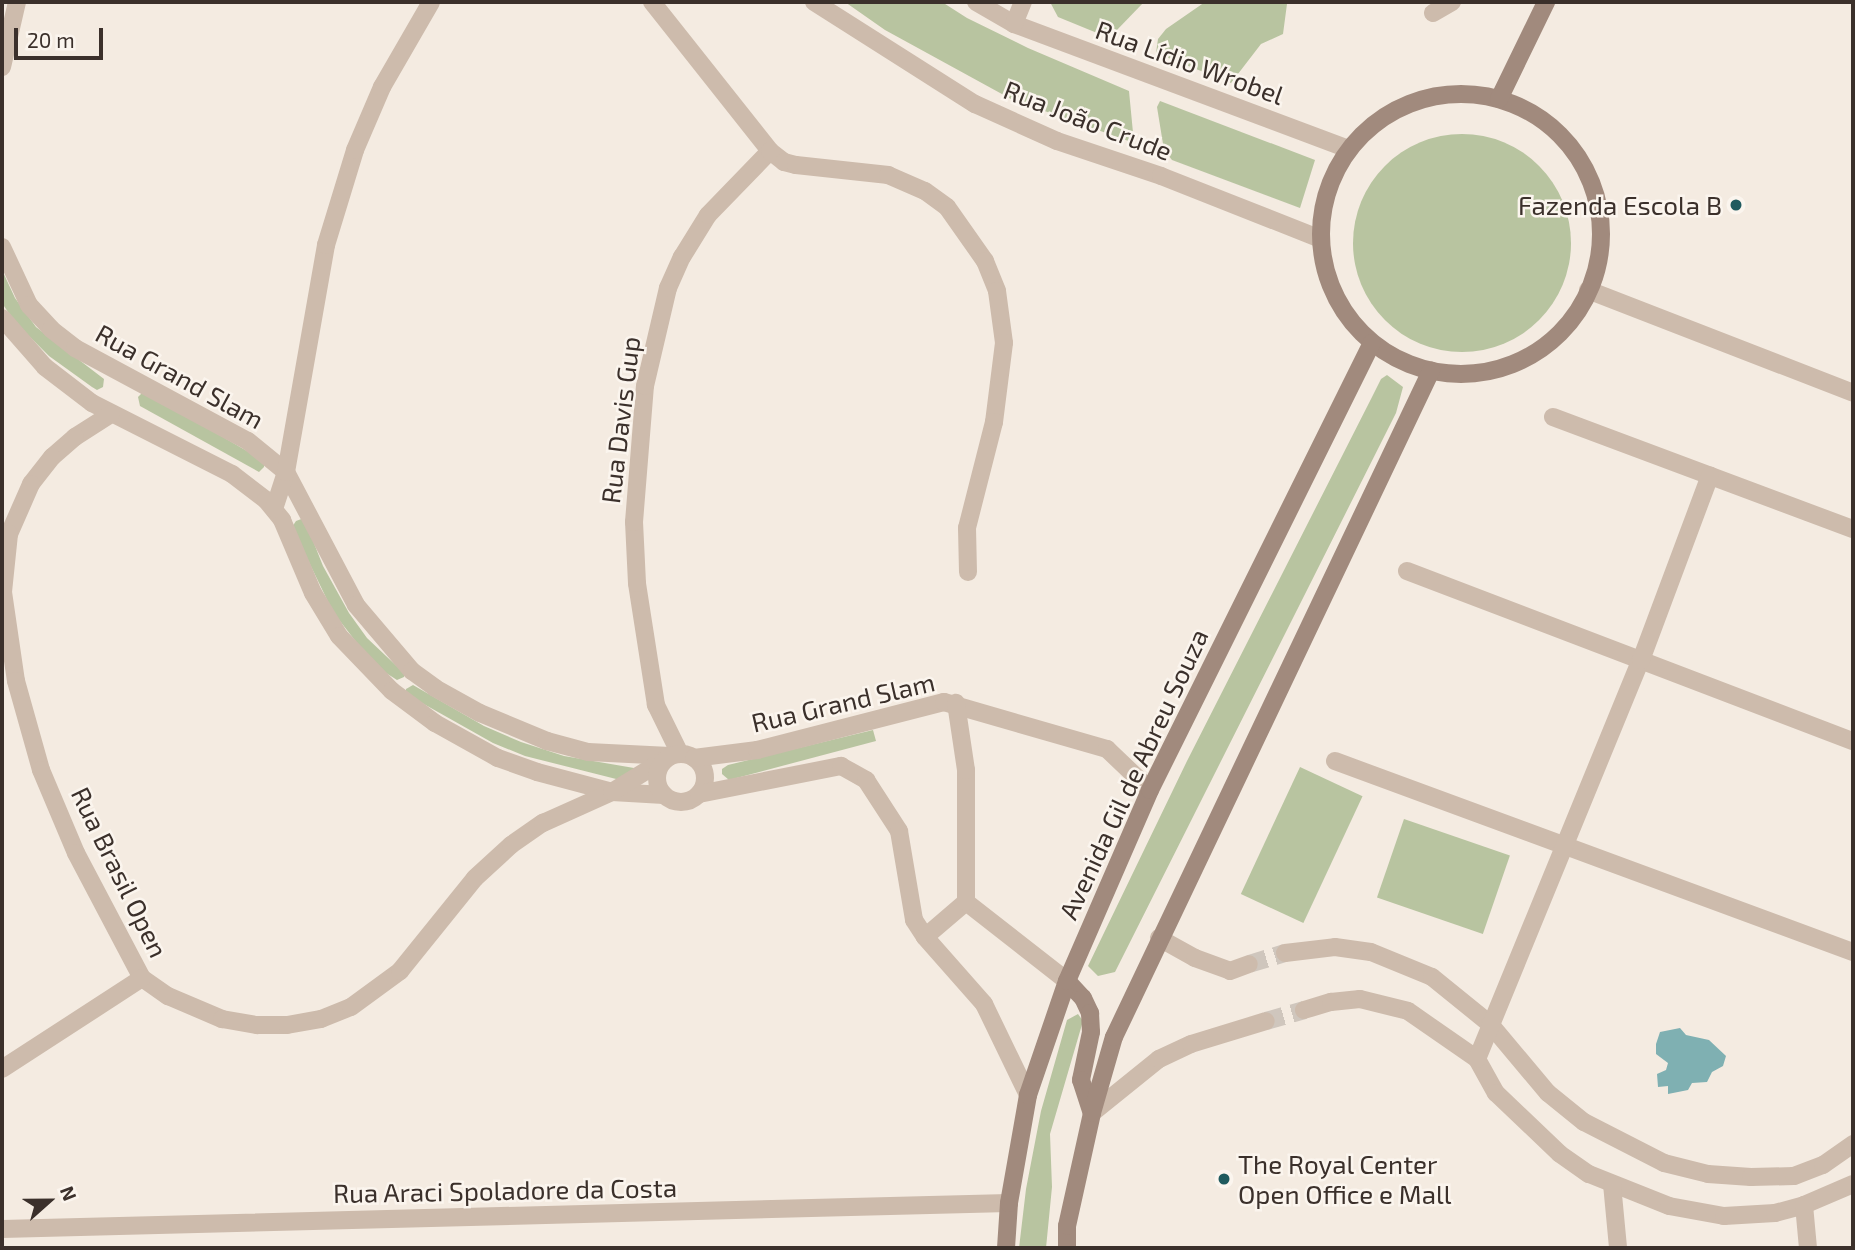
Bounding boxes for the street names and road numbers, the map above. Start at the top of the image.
street label: Rua Lídio Wrobel [1091,13,1289,111]
street label: Rua João Crude [999,73,1177,167]
street label: Rua Grand Slam [91,317,269,435]
street label: Rua Davis Gup [594,335,646,505]
street label: Avenida Gil de Abreu Souza [1052,623,1214,925]
street label: Rua Grand Slam [748,666,938,738]
street label: Rua Brasil Open [65,781,175,963]
street label: Rua Araci Spoladore da Costa [332,1171,678,1209]

